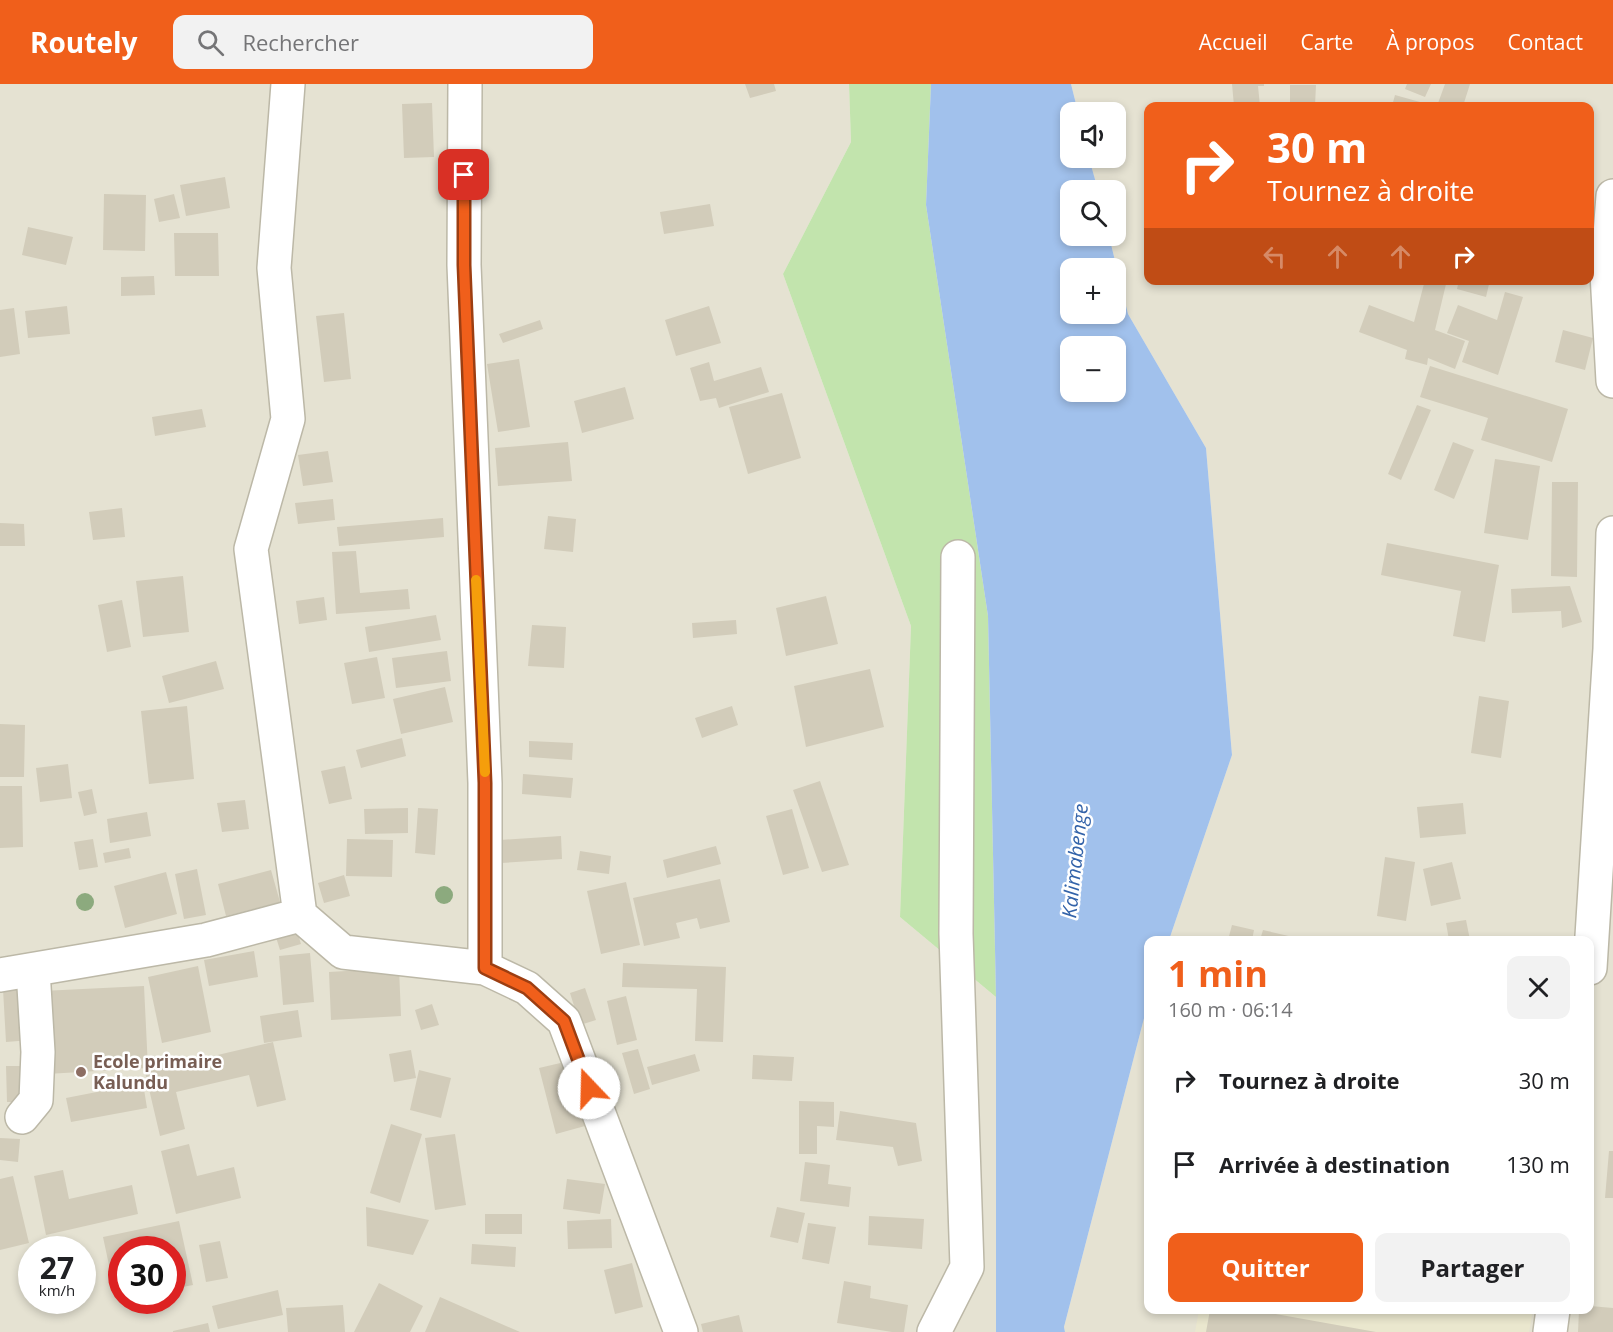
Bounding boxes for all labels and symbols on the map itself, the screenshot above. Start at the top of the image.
pin [438,149,489,200]
water label: Kalimabenge [1055,802,1094,919]
place label: Ecole primaire Kalundu [93,1049,222,1094]
position arrow [557,1056,621,1120]
marker: Ecole primaire Kalundu [74,1065,88,1079]
speed limit sign: 30 [108,1236,186,1314]

